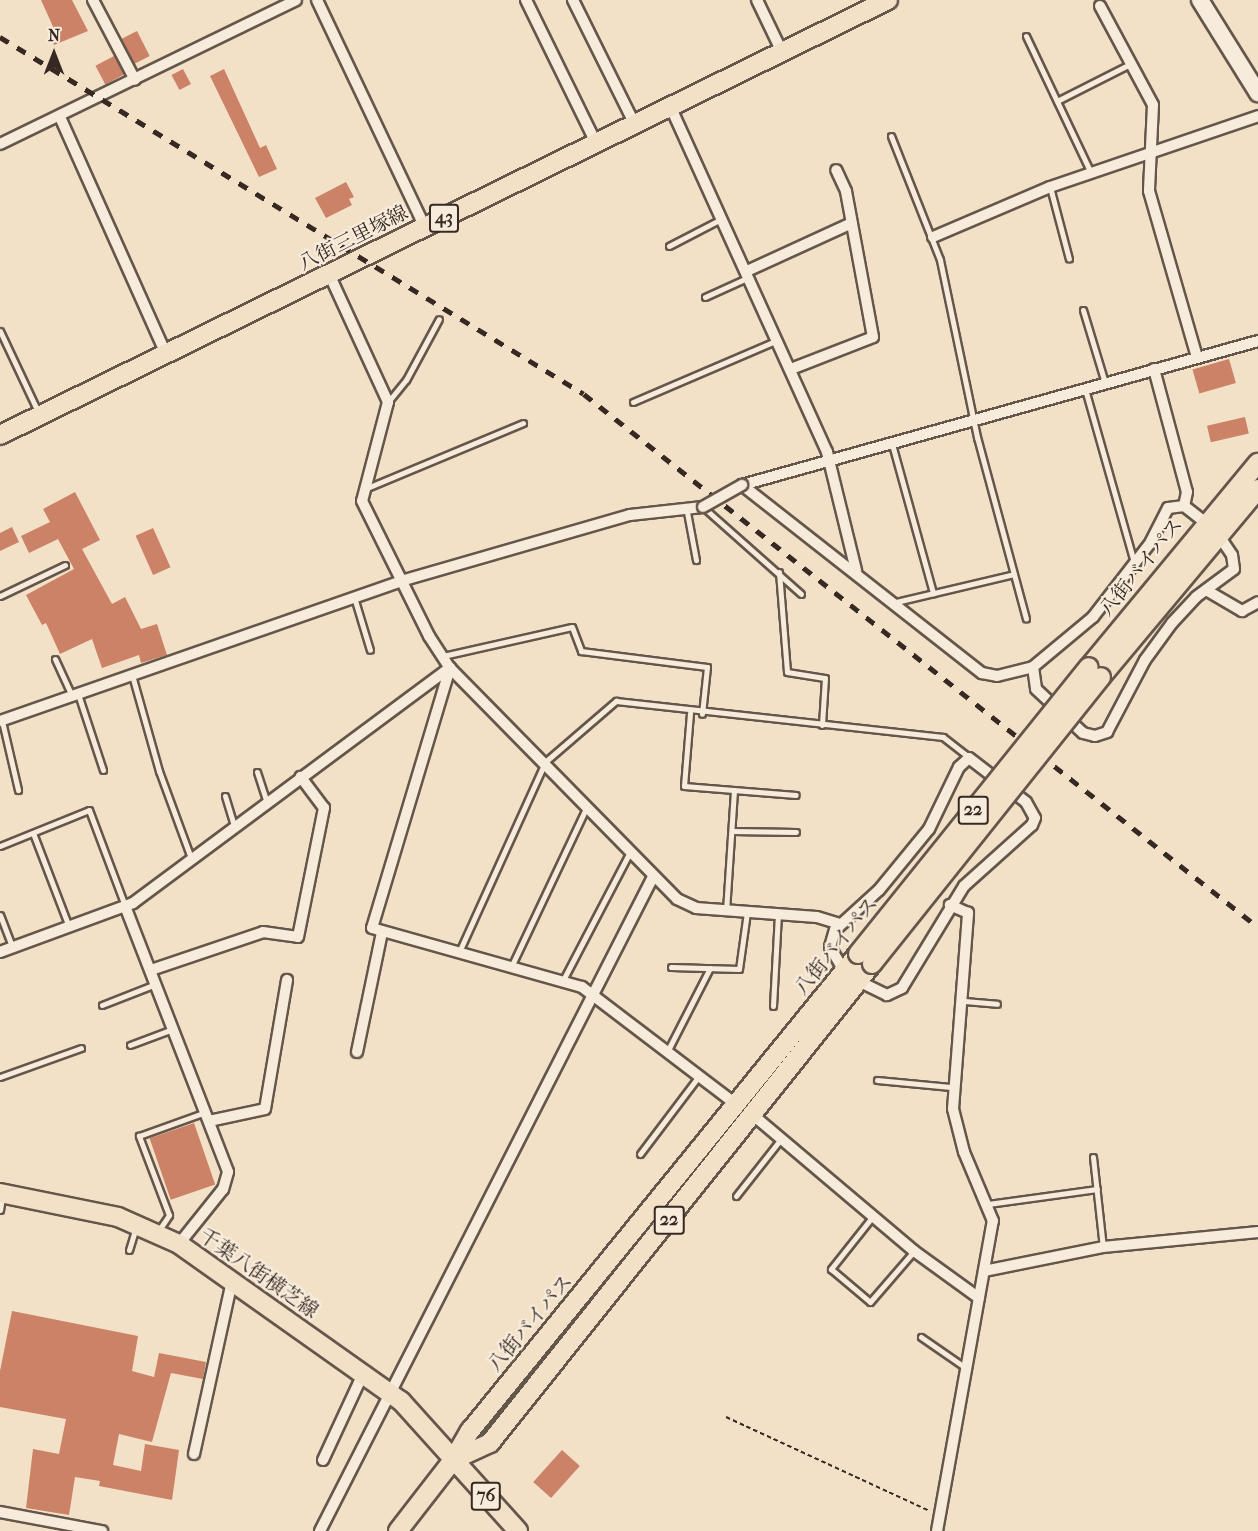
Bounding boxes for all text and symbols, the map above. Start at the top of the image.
north arrow [24,24,84,84]
text: N [48,26,60,45]
street label: 八街三里塚線 [294,200,412,276]
road number: 43 [428,203,460,233]
street label: 八街バイパス [1094,513,1188,621]
road number: 22 [956,795,990,825]
street label: 八街バイパス [789,892,883,1000]
road number: 22 [652,1205,686,1235]
street label: 千葉八街横芝線 [195,1223,323,1323]
street label: 八街バイパス [482,1269,578,1377]
road number: 76 [470,1481,502,1511]

